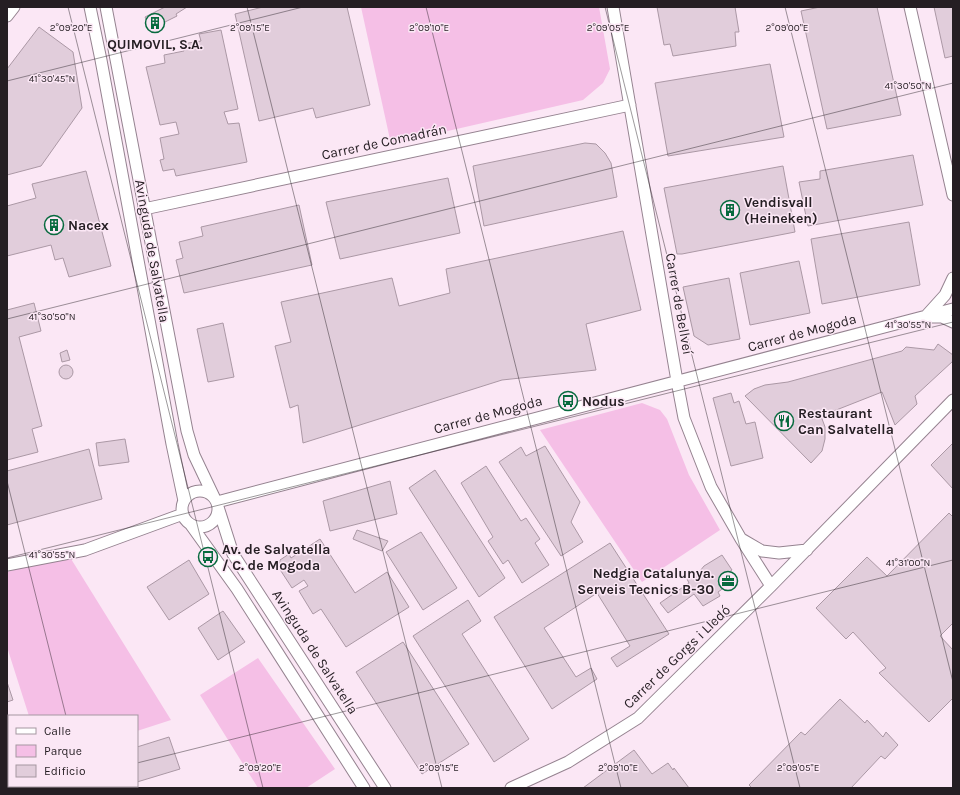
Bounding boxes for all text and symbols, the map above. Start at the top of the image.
building icon: QUIMOVIL, S.A. [144,12,166,34]
text: 2°09'20"E [50,22,92,34]
text: 2°09'15"E [230,22,270,34]
text: 2°09'10"E [409,22,449,34]
text: 2°09'05"E [587,22,629,34]
text: 2°09'00"E [766,22,808,34]
place label: QUIMOVIL, S.A. [107,36,203,53]
text: 41°30'45"N [29,73,75,85]
text: 41°30'50"N [885,80,931,92]
street label: Carrer de Comadrán [320,120,448,164]
street label: Avinguda de Salvatella [131,178,173,324]
place label: Vendisvall (Heineken) [744,194,818,227]
building icon: Vendisvall (Heineken) [719,199,741,221]
building icon: Nacex [43,214,65,236]
place label: Nacex [68,217,109,234]
street label: Carrer de Bellveí [662,252,696,357]
street label: Carrer de Mogoda [746,310,858,356]
text: 41°30'50"N [29,311,75,323]
text: 41°30'55"N [885,319,931,331]
bus stop icon: Nodus [557,390,579,412]
street label: Carrer de Mogoda [432,392,544,438]
place label: Nodus [582,393,625,410]
place label: Restaurant Can Salvatella [798,405,894,438]
restaurant icon: Restaurant Can Salvatella [773,410,795,432]
place label: Av. de Salvatella / C. de Mogoda [222,541,330,574]
bus stop icon: Av. de Salvatella / C. de Mogoda [197,546,219,568]
text: 41°30'55"N [29,549,75,561]
text: 41°31'00"N [886,557,930,569]
place label: Nedgia Catalunya. Serveis Tecnics B-30 [577,565,714,598]
office icon: Nedgia Catalunya. Serveis Tecnics B-30 [717,570,739,592]
street label: Avinguda de Salvatella [268,587,362,717]
street label: Carrer de Gorgs i Lledó [620,602,734,712]
legend [8,715,138,787]
text: Calle [44,724,71,738]
text: Parque [44,744,82,758]
text: 2°09'20"E [239,762,281,774]
text: 2°09'15"E [419,762,459,774]
text: 2°09'10"E [598,762,638,774]
text: 2°09'05"E [777,762,819,774]
text: Edificio [44,764,85,778]

